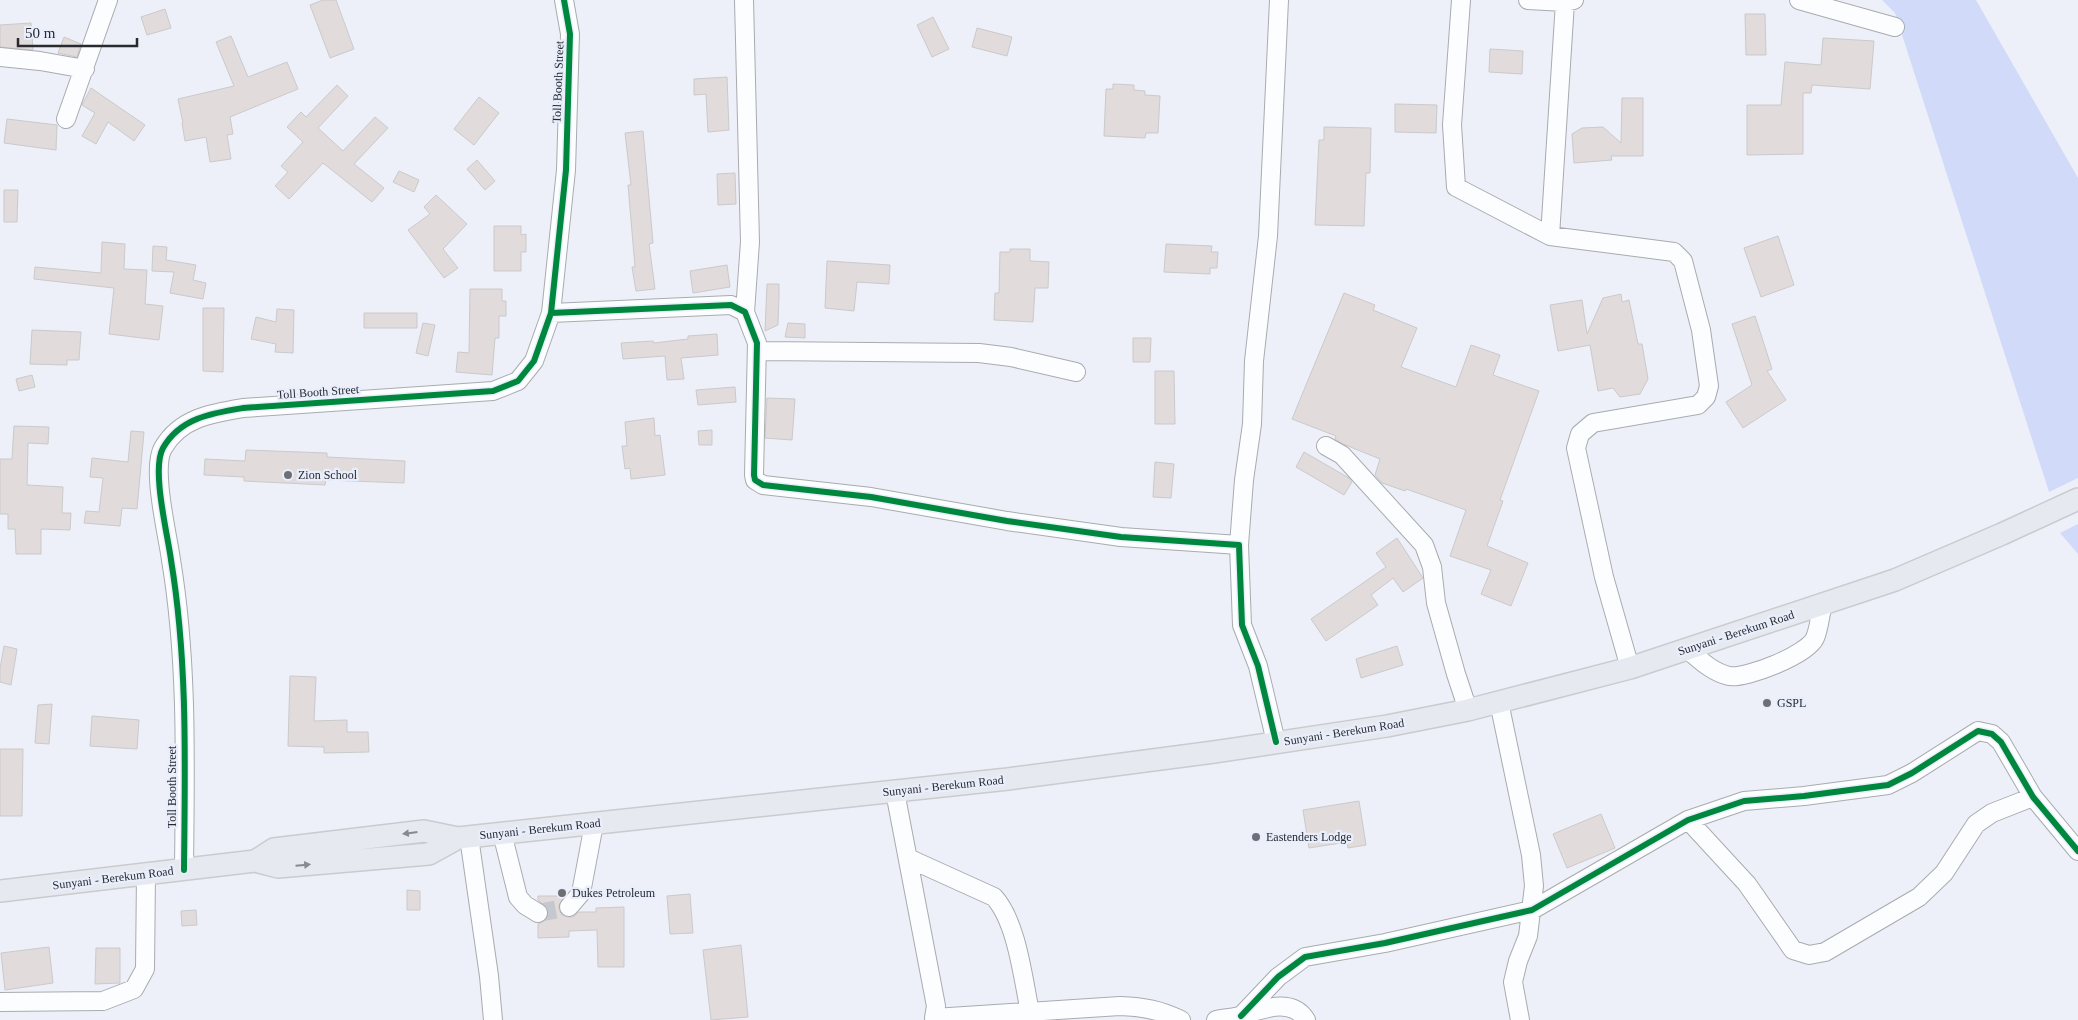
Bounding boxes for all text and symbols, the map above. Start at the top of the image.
scale bar [18,15,136,47]
text: 50 m [25,25,56,41]
street label: Toll Booth Street [550,40,566,123]
street label: Toll Booth Street [276,382,360,402]
place label: Zion School [298,468,358,482]
marker: Zion School [282,469,294,481]
street label: Sunyani - Berekum Road [1676,608,1796,658]
place label: GSPL [1777,696,1806,710]
marker: GSPL [1761,697,1773,709]
street label: Sunyani - Berekum Road [1283,716,1405,748]
street label: Toll Booth Street [165,745,179,828]
street label: Sunyani - Berekum Road [882,773,1004,799]
street label: Sunyani - Berekum Road [479,816,601,842]
one-way arrow [402,829,418,837]
place label: Eastenders Lodge [1266,830,1352,844]
marker: Eastenders Lodge [1250,831,1262,843]
one-way arrow [296,861,312,869]
street label: Sunyani - Berekum Road [52,864,174,892]
place label: Dukes Petroleum [572,886,656,900]
marker: Dukes Petroleum [556,887,568,899]

